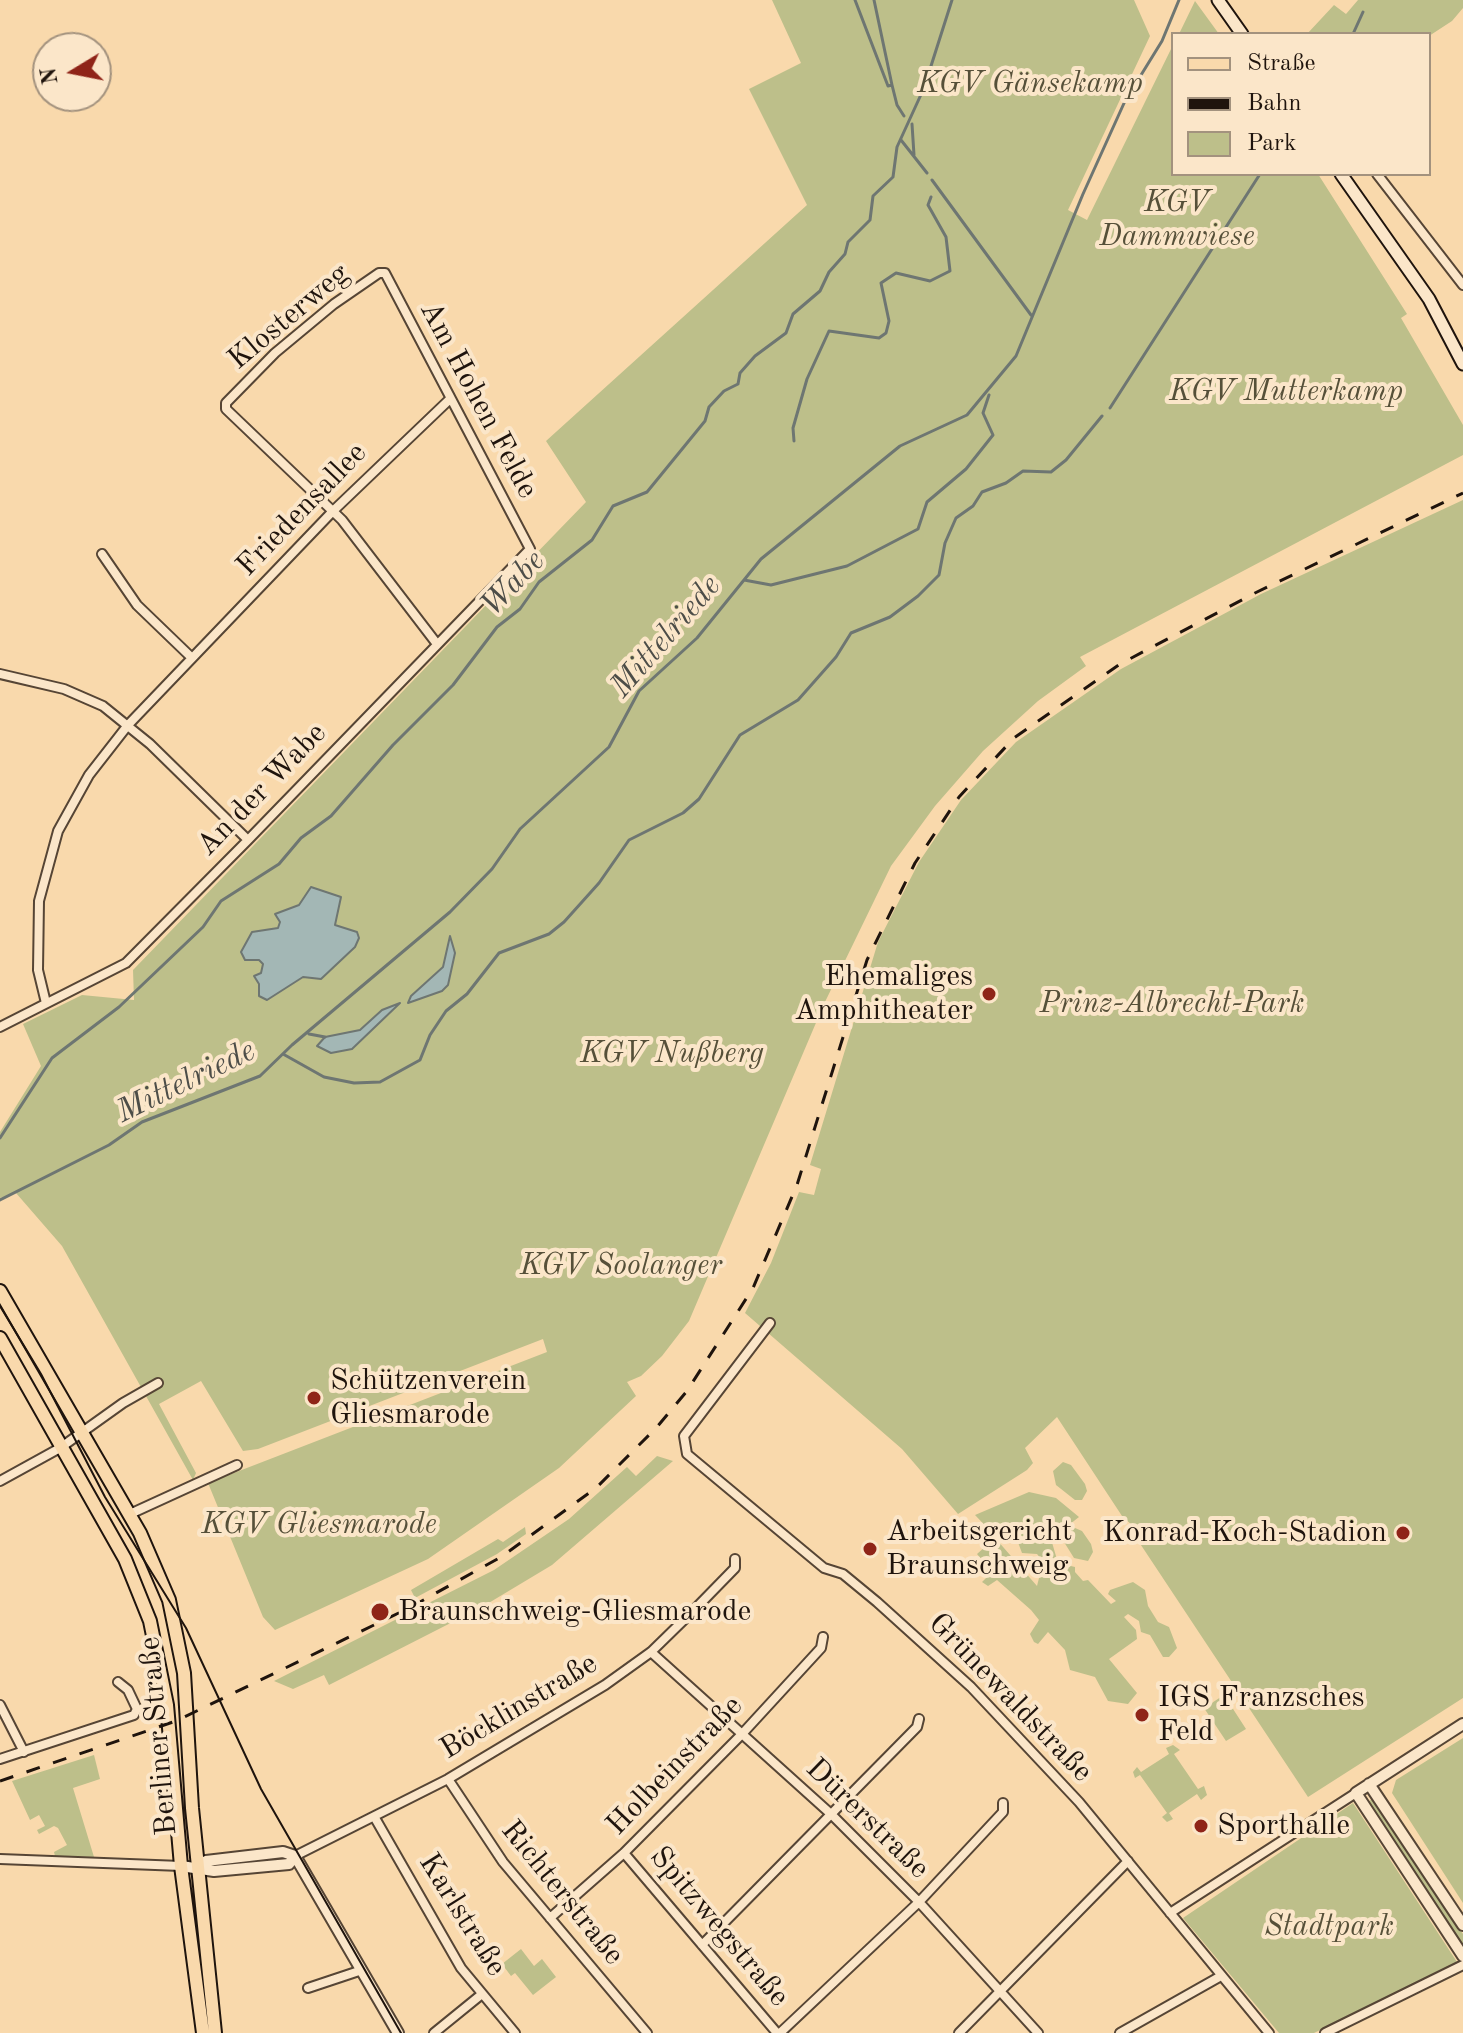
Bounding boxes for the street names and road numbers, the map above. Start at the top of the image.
street label: Klosterweg [221,256,357,378]
street label: Am Hohen Felde [411,295,545,505]
street label: Friedensallee [229,436,375,584]
street label: An der Wabe [190,716,334,864]
street label: Grünewaldstraße [920,1606,1100,1790]
street label: Berliner Straße [132,1635,186,1837]
street label: Böcklinstraße [434,1646,604,1768]
street label: Holbeinstraße [599,1689,751,1843]
street label: Dürerstraße [798,1751,936,1887]
street label: Richterstraße [493,1813,631,1973]
street label: Spitzwegstraße [642,1840,796,2014]
street label: Karlstraße [410,1847,514,1983]

